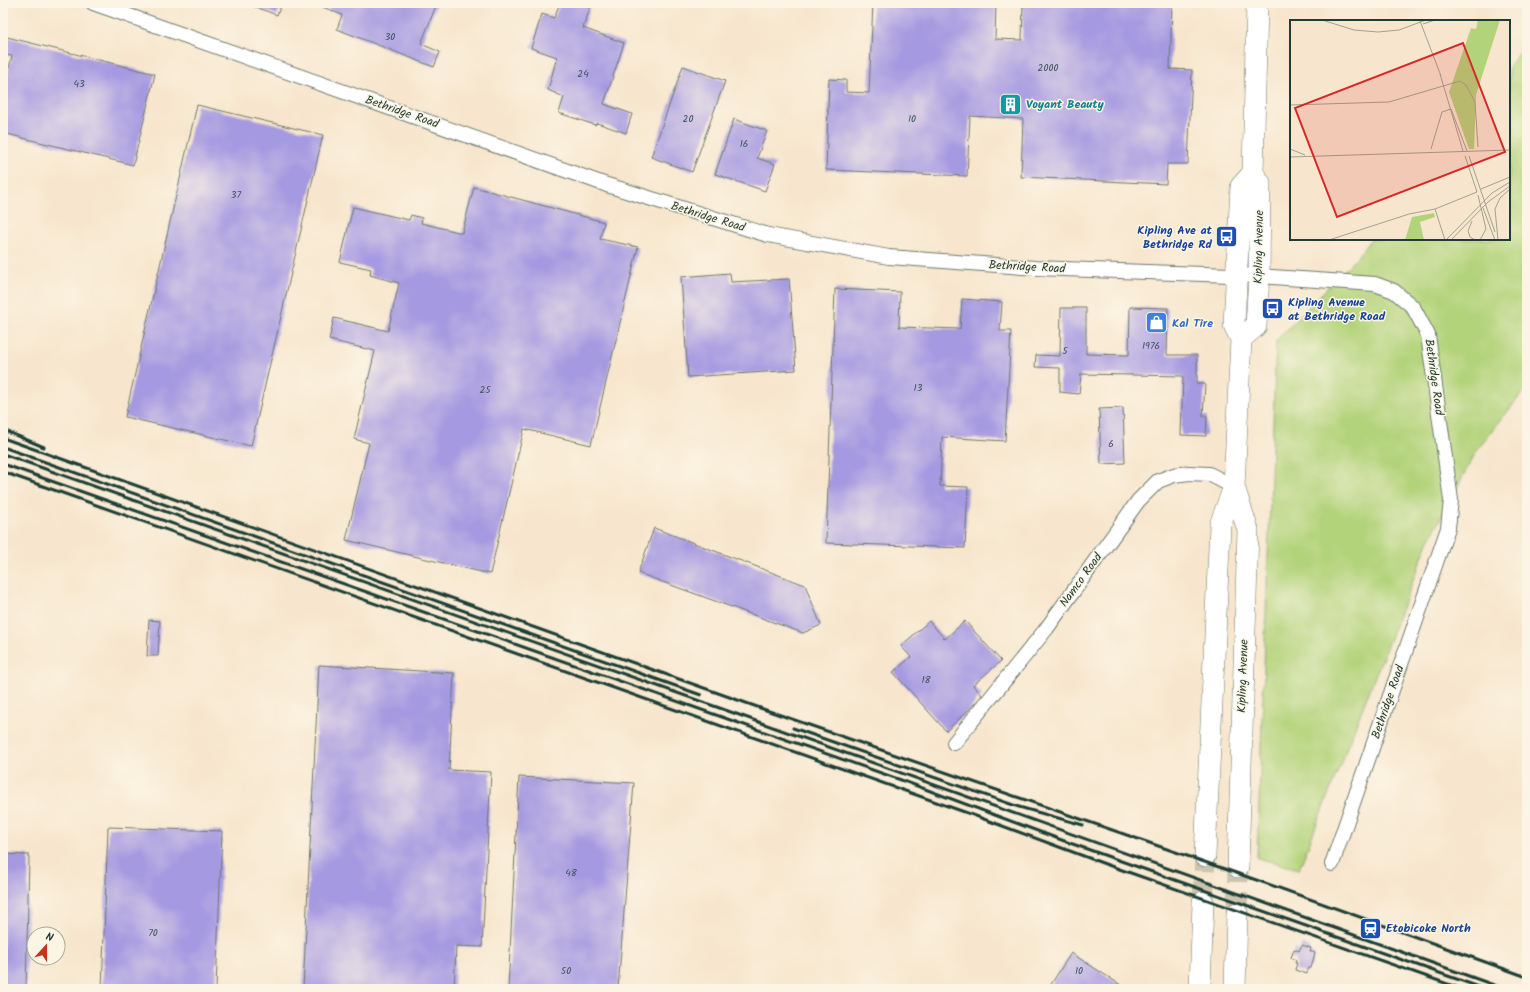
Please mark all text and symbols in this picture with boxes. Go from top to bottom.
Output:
inset map [1290,20,1510,240]
house number: 30 [385,29,395,45]
house number: 2000 [1038,60,1058,76]
house number: 24 [577,66,589,82]
house number: 43 [73,76,85,92]
street label: Bethridge Road [363,90,442,134]
building icon: Voyant Beauty [997,91,1023,117]
place label: Voyant Beauty [1026,95,1105,114]
house number: 20 [683,111,693,127]
house number: 10 [908,111,916,127]
house number: 16 [740,136,748,152]
house number: 37 [231,187,242,203]
street label: Bethridge Road [668,197,749,238]
street label: Kipling Avenue [1249,209,1269,284]
place label: Kipling Ave at Bethridge Rd [1137,221,1213,254]
bus stop icon: Kipling Ave at Bethridge Rd [1214,224,1240,250]
street label: Bethridge Road [988,256,1067,279]
place label: Kipling Avenue at Bethridge Road [1288,293,1386,326]
bus stop icon: Kipling Avenue at Bethridge Road [1259,296,1285,322]
shop icon: Kal Tire [1143,310,1169,336]
place label: Kal Tire [1172,314,1213,333]
house number: 1976 [1142,338,1160,354]
street label: Bethridge Road [1419,338,1449,417]
house number: 5 [1062,343,1068,359]
house number: 13 [914,380,923,396]
house number: 25 [479,382,491,398]
house number: 6 [1108,436,1114,452]
street label: Namco Road [1055,548,1108,611]
street label: Kipling Avenue [1232,638,1254,713]
street label: Bethridge Road [1366,662,1410,741]
house number: 18 [921,672,932,688]
house number: 48 [565,865,578,881]
station icon: Etobicoke North [1358,915,1384,941]
place label: Etobicoke North [1386,919,1471,938]
house number: 70 [148,925,158,941]
north arrow [26,926,66,966]
text: N [43,928,56,947]
house number: 50 [561,963,571,979]
house number: 10 [1075,963,1083,979]

